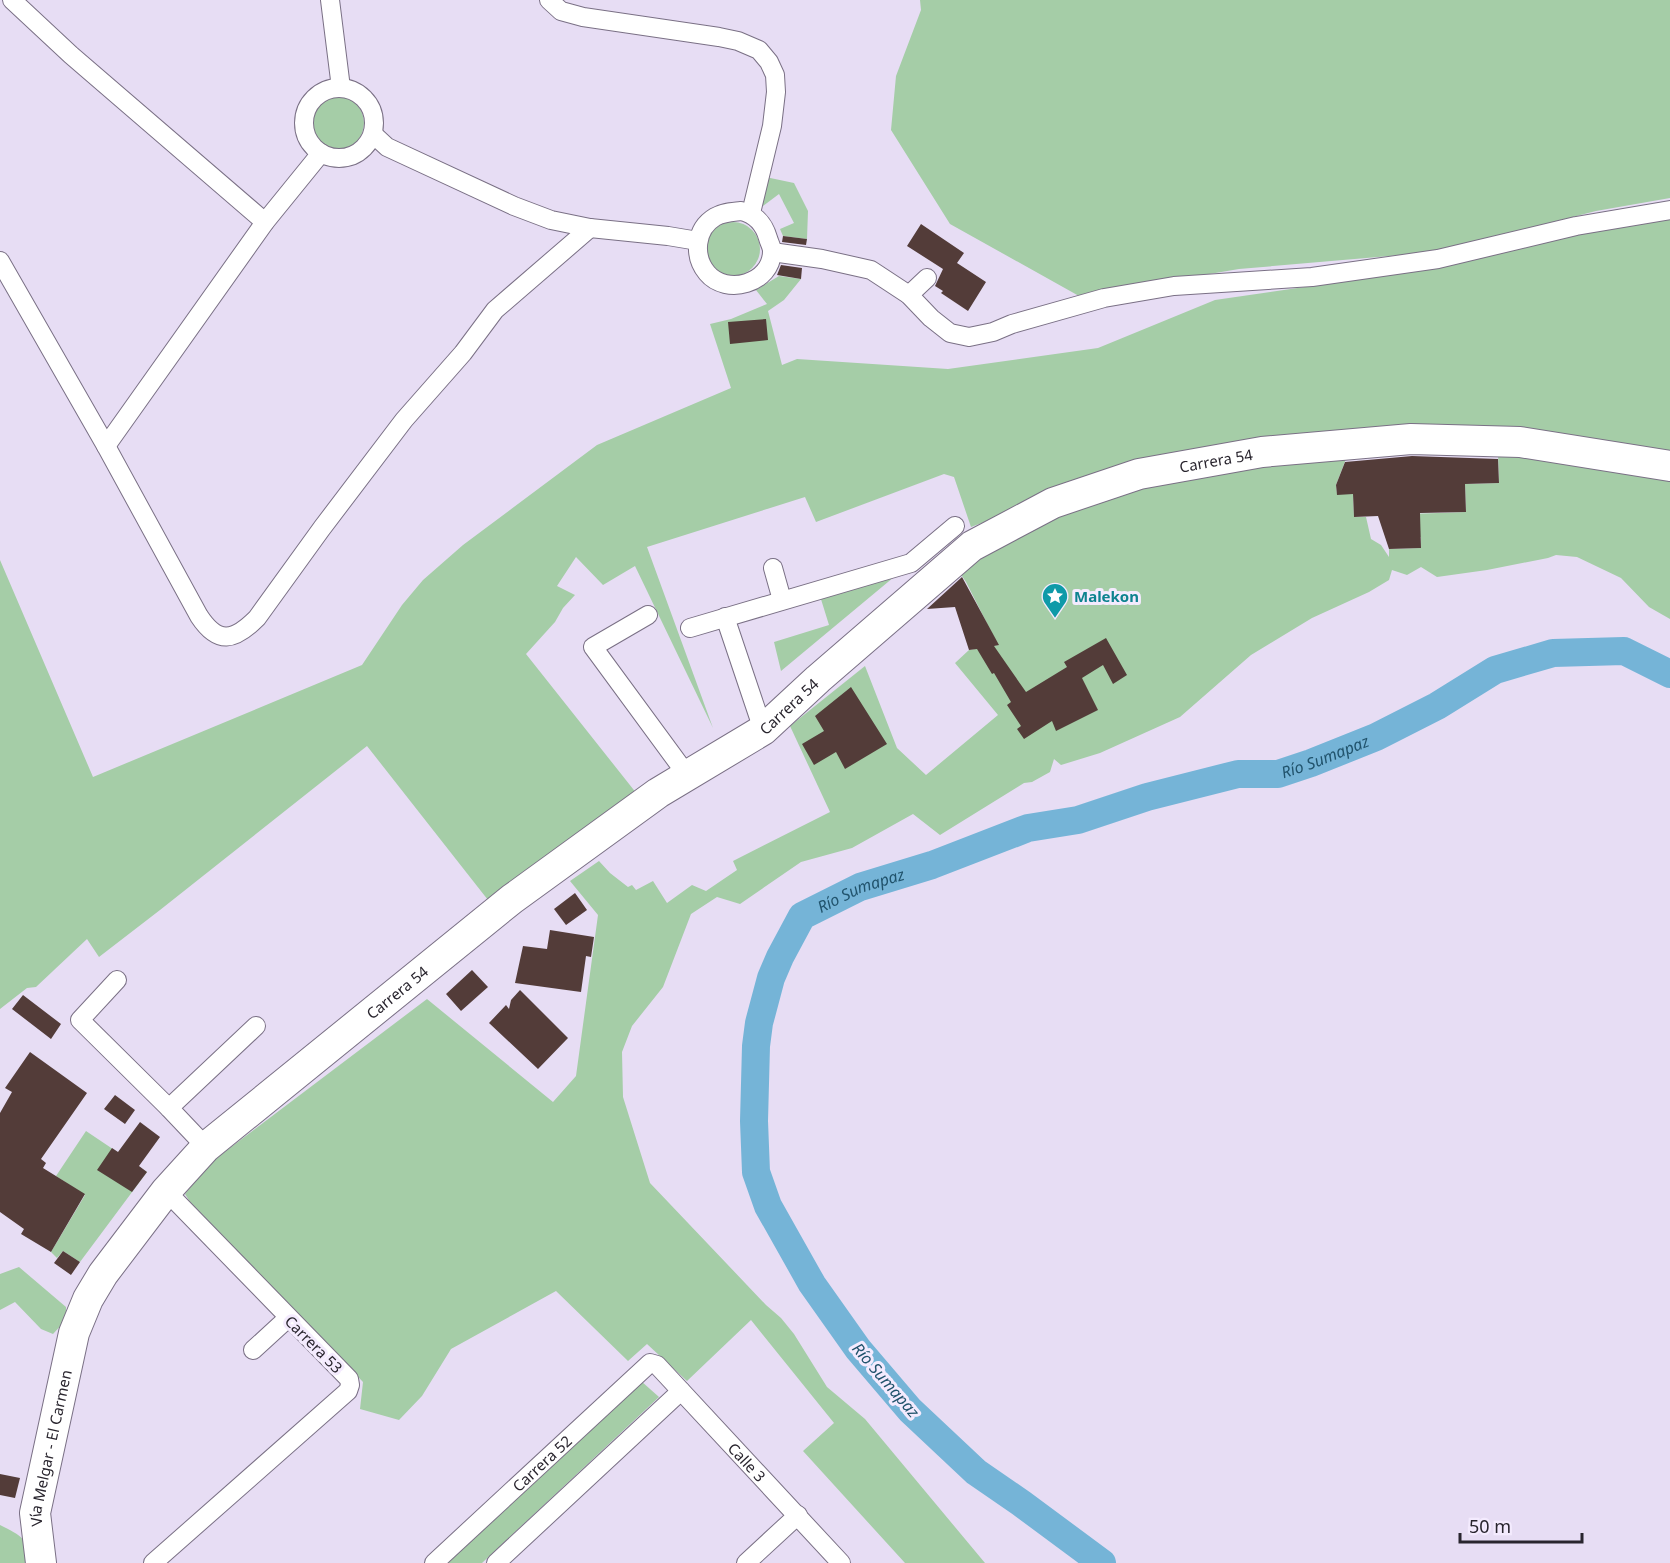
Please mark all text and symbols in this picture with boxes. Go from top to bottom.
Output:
street label: Carrera 54 [1178,444,1254,477]
place icon: Malekon [1040,581,1070,619]
place label: Malekon [1074,586,1139,606]
street label: Carrera 54 [755,673,823,739]
water label: Río Sumapaz [1278,730,1373,783]
water label: Río Sumapaz [813,863,908,918]
street label: Carrera 54 [362,961,432,1023]
street label: Carrera 53 [281,1311,347,1377]
water label: Río Sumapaz [847,1338,925,1423]
street label: Vía Melgar - El Carmen [25,1368,76,1527]
street label: Carrera 52 [508,1431,576,1496]
street label: Calle 3 [724,1438,770,1486]
scale bar [1460,1506,1582,1544]
text: 50 m [1469,1514,1511,1538]

